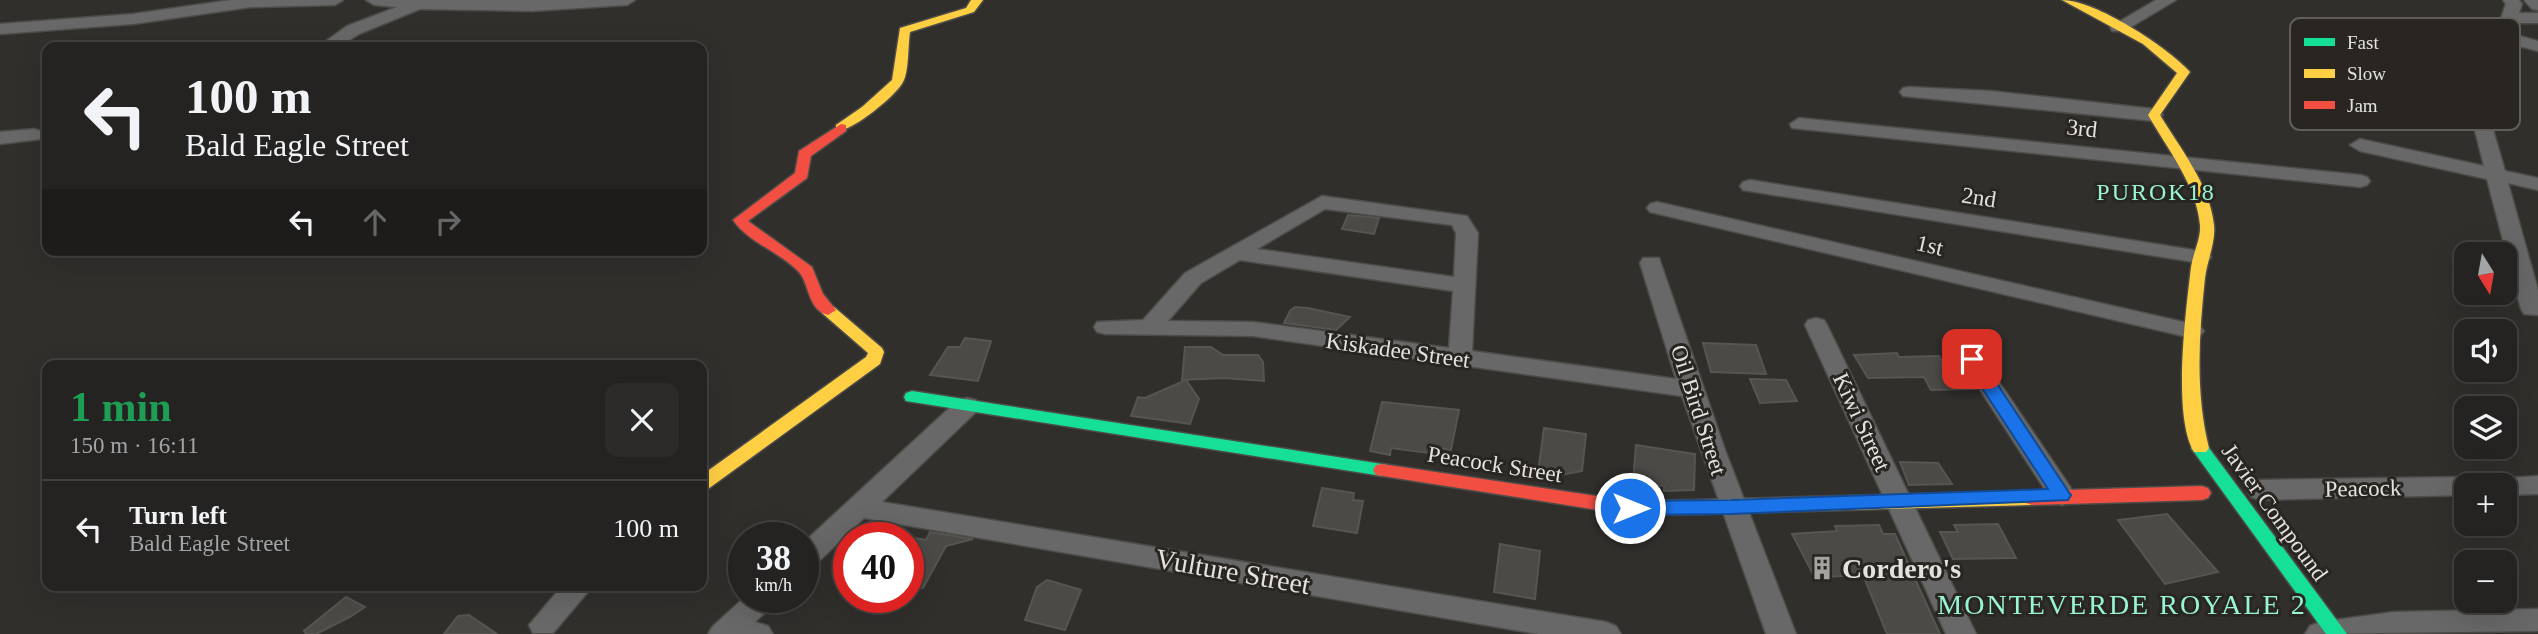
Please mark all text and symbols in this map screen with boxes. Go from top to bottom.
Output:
legend [2290,18,2520,130]
text: Fast [2347,32,2379,53]
text: Slow [2347,63,2386,84]
text: 100 m [185,69,312,124]
icon: left [70,70,161,161]
text: Jam [2347,95,2378,116]
street label: 3rd [2065,114,2099,143]
text: Bald Eagle Street [185,127,409,163]
district label: PUROK18 [2096,179,2216,205]
street label: 2nd [1960,182,1998,213]
icon: left [283,203,321,241]
icon: ahead [356,203,394,241]
icon: right [429,203,467,241]
street label: 1st [1914,230,1946,261]
north arrow [2454,242,2516,304]
map controls [2454,242,2517,613]
button: sound [2454,319,2517,382]
street label: Kiskadee Street [1324,328,1472,373]
pin [1942,329,2002,389]
icon: arrive [1953,340,1991,378]
street label: Oil Bird Street [1666,342,1732,479]
street label: Kiwi Street [1828,369,1895,476]
button: close [605,383,679,457]
text: 1 min [70,384,172,430]
button: layers [2454,396,2517,459]
text: 150 m · 16:11 [70,433,199,458]
street label: Javier Compound [2217,439,2333,586]
street label: Peacock Street [1426,442,1565,488]
position arrow [1593,471,1667,545]
button: + [2454,473,2517,536]
street label: Peacock [2324,475,2402,502]
text: Turn left [129,501,227,530]
icon: left [70,510,108,548]
text: 100 m [613,514,679,543]
speed limit sign: 40 [833,522,924,613]
text: Bald Eagle Street [129,531,290,556]
text: 38 [756,539,791,578]
street label: Vulture Street [1153,543,1313,600]
button: − [2454,550,2517,613]
place label: Cordero's [1842,553,1961,584]
building icon: Cordero's [1808,554,1836,582]
text: km/h [755,575,792,595]
district label: MONTEVERDE ROYALE 2 [1937,589,2307,620]

